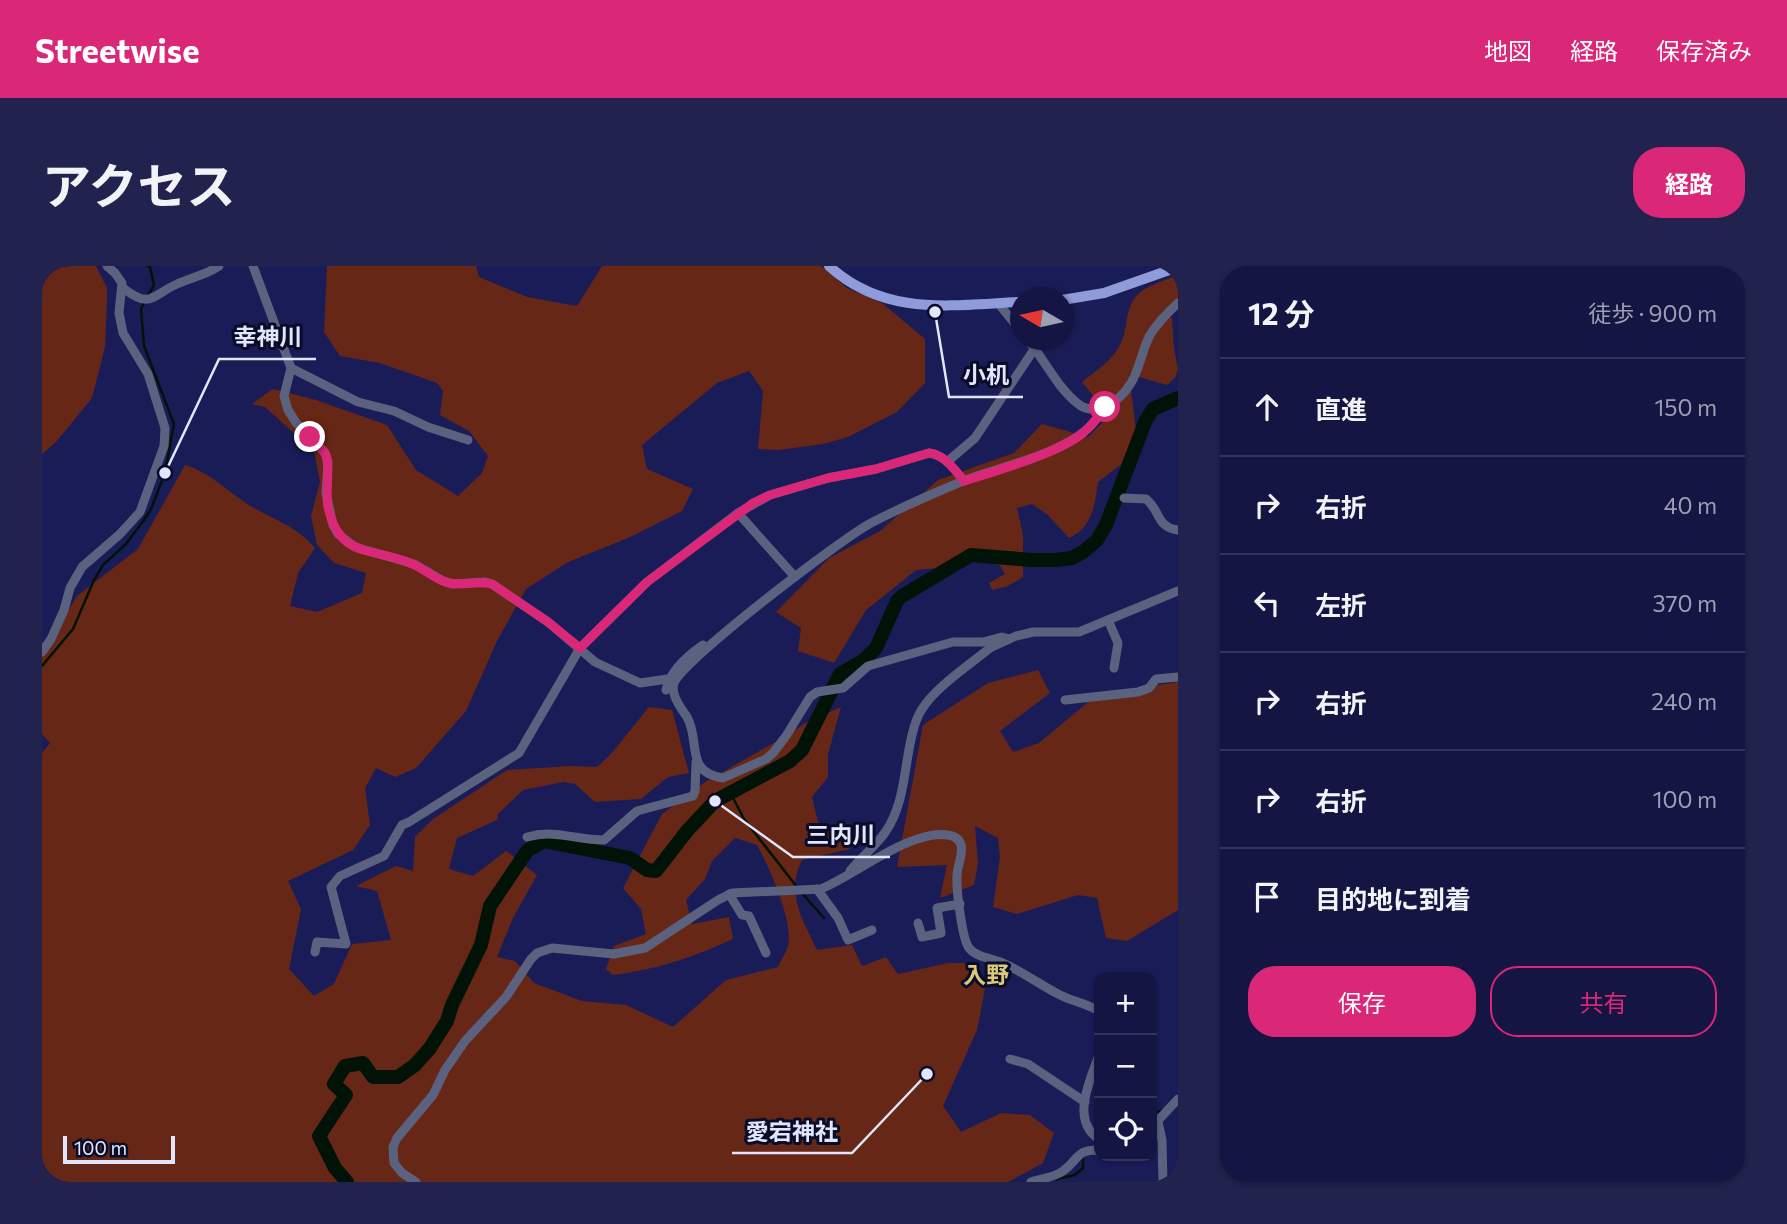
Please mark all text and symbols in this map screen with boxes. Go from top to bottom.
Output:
text: Streetwise [35,29,200,70]
text: 地図 [1484,36,1532,65]
text: 経路 [1570,36,1618,65]
text: 保存済み [1656,36,1752,65]
button: 経路 [1633,147,1745,218]
text: アクセス [42,154,236,214]
north arrow [1010,287,1073,350]
text: 12 分 [1248,294,1314,331]
text: 徒歩 · 900 m [1588,299,1717,327]
callout: 幸神川 [219,315,316,359]
text: 幸神川 [234,322,303,350]
callout: 小机 [949,353,1023,397]
text: 小机 [963,360,1009,388]
icon: ahead [1248,388,1286,426]
route start [1089,391,1120,422]
text: 直進 [1315,393,1367,424]
text: 150 m [1654,393,1717,421]
route end [294,421,325,452]
icon: right [1248,486,1286,524]
text: 右折 [1315,491,1367,522]
text: 40 m [1664,491,1717,519]
icon: left [1248,584,1286,622]
text: 左折 [1315,589,1367,620]
text: 370 m [1652,589,1717,617]
icon: right [1248,682,1286,720]
text: 右折 [1315,687,1367,718]
text: 240 m [1651,687,1717,715]
icon: right [1248,780,1286,818]
text: 右折 [1315,785,1367,816]
text: 100 m [1653,785,1717,813]
callout: 三内川 [793,813,890,857]
text: 三内川 [807,820,876,848]
icon: arrive [1248,878,1286,916]
text: 目的地に到着 [1315,883,1471,914]
district label: 入野 [963,960,1009,988]
button: 保存 [1248,966,1476,1037]
button: 共有 [1490,966,1717,1037]
map controls [1094,972,1157,1161]
button: + [1094,972,1157,1035]
button: − [1094,1035,1157,1098]
button: locate [1094,1098,1157,1161]
callout: 愛宕神社 [732,1109,852,1153]
text: 愛宕神社 [746,1117,838,1145]
scale bar [63,1133,175,1165]
text: 100 m [74,1136,127,1159]

